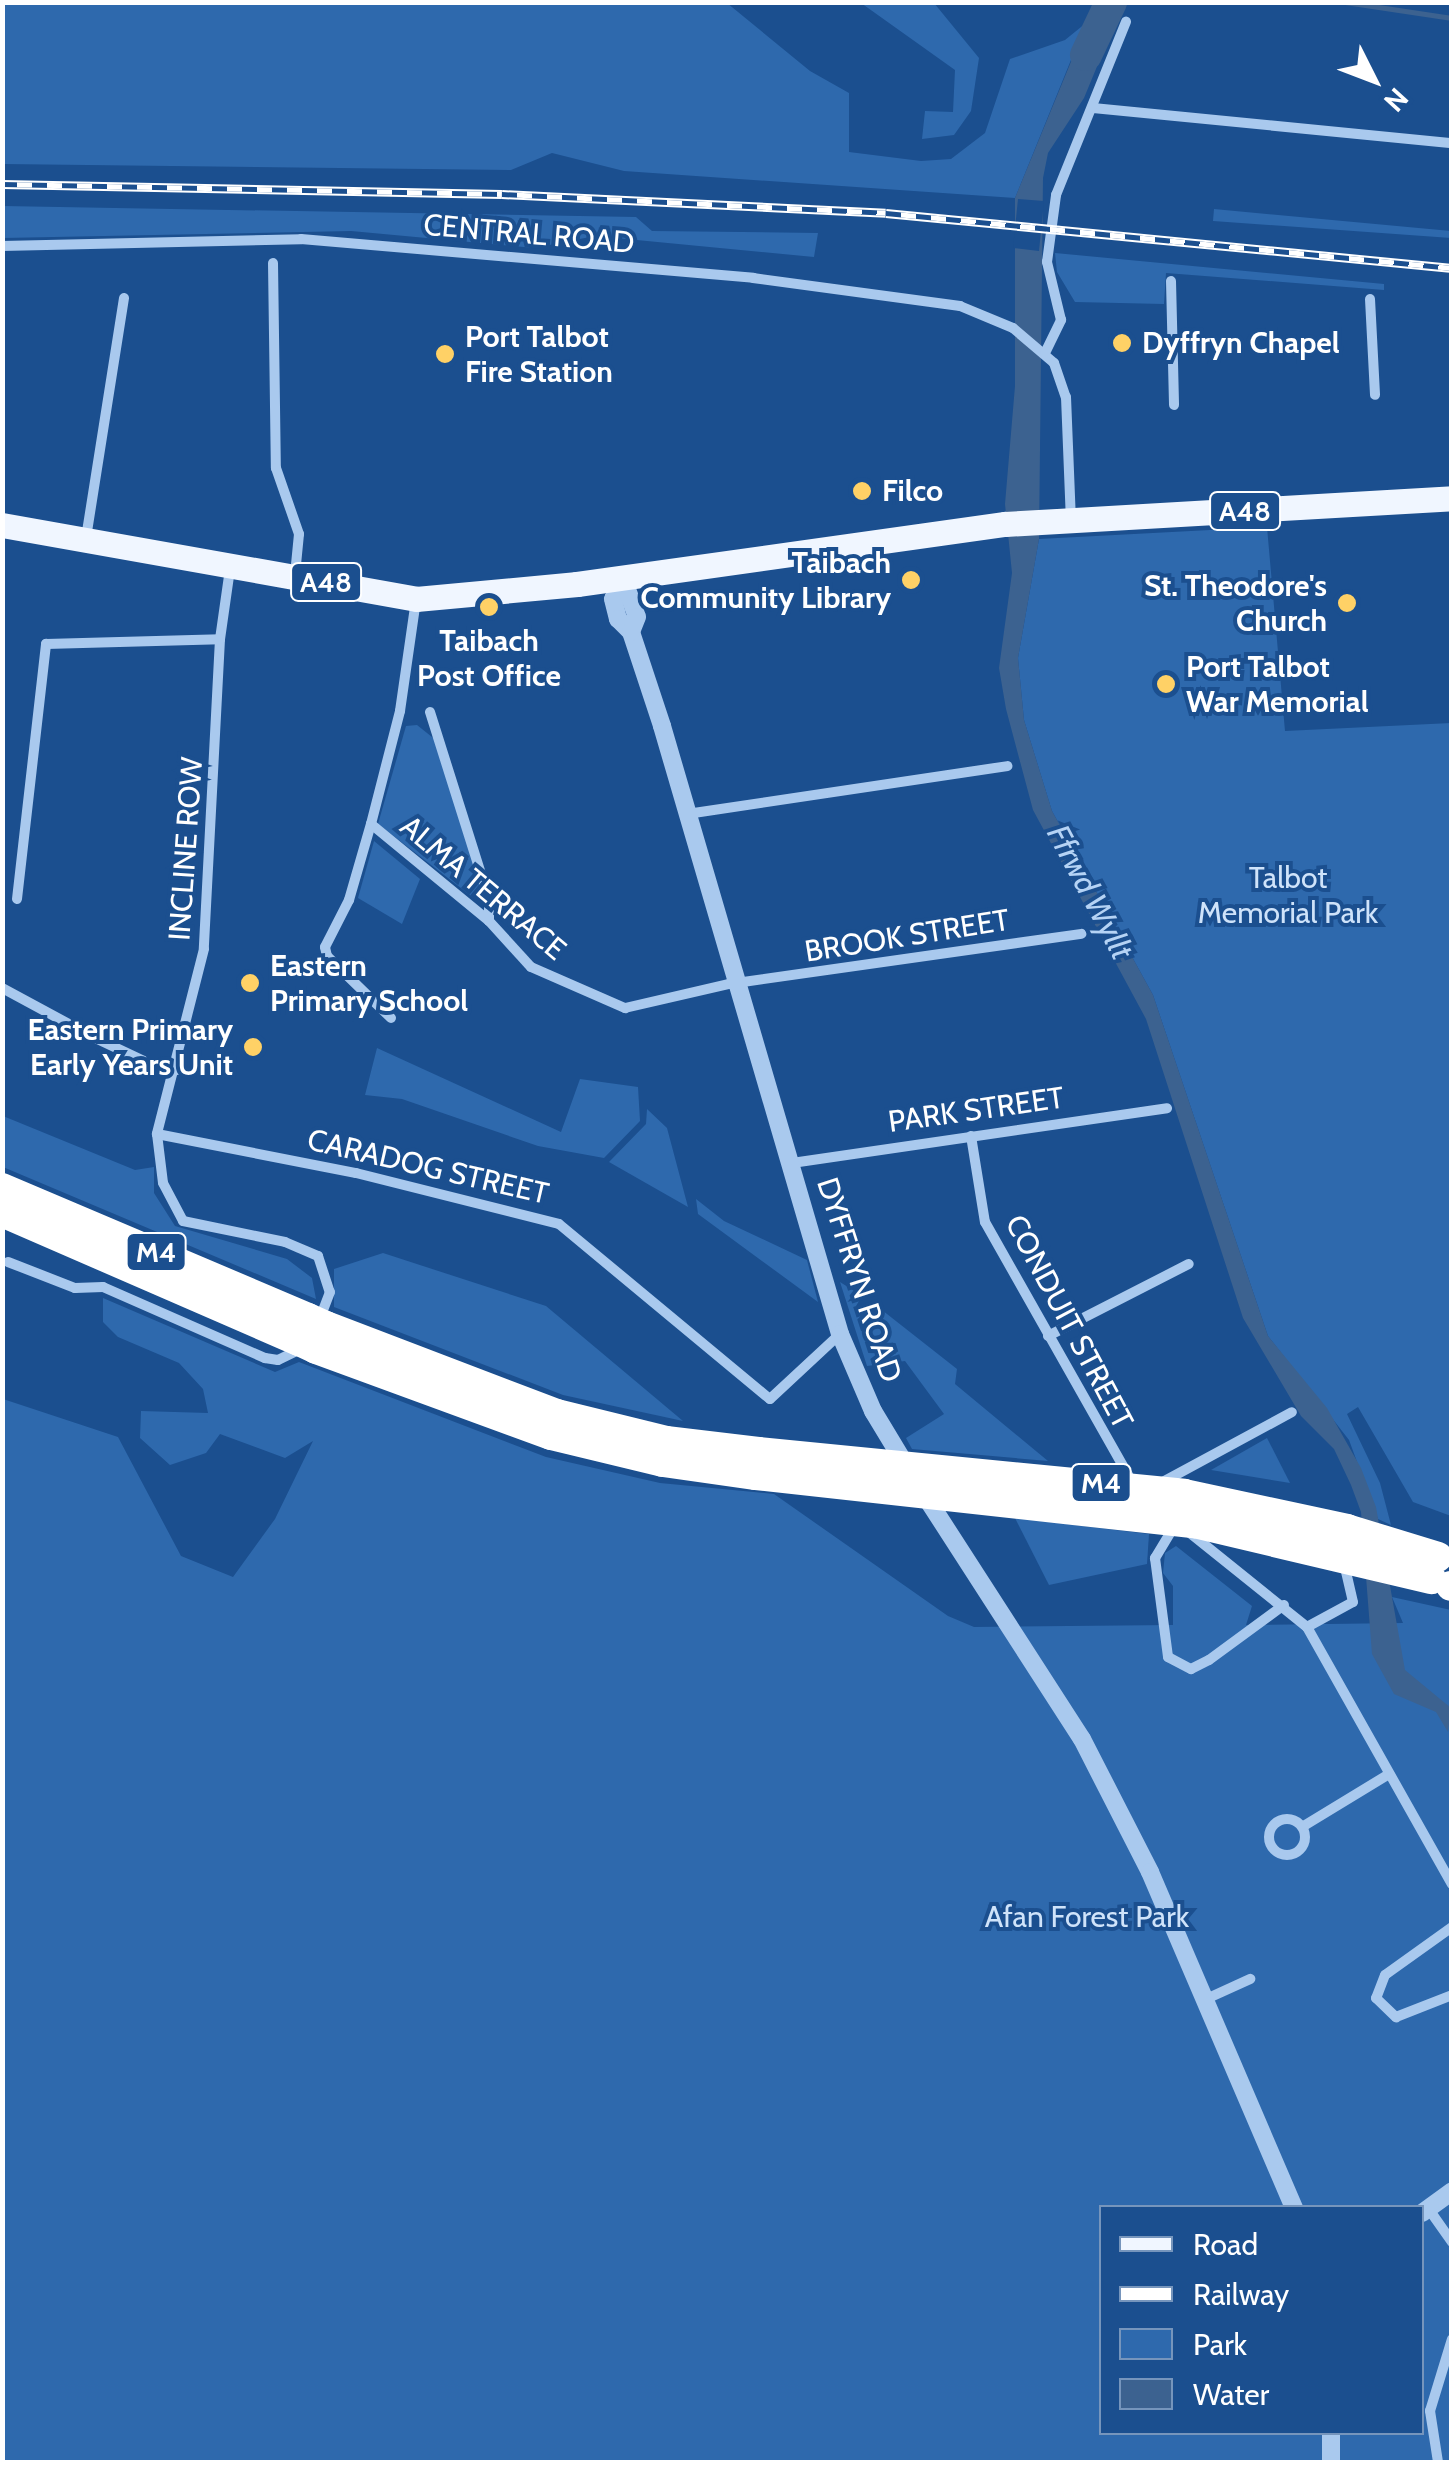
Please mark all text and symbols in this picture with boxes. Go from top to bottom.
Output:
north arrow [1324,30,1424,130]
text: N [1377,81,1416,119]
street label: CENTRAL ROAD [422,207,636,261]
place label: Port Talbot Fire Station [465,319,613,390]
place label: Dyffryn Chapel [1142,325,1340,361]
marker: Dyffryn Chapel [1111,332,1133,354]
marker: Port Talbot Fire Station [434,343,456,365]
place label: Filco [882,473,943,509]
marker: Filco [851,480,873,502]
road number: A48 [1208,488,1282,534]
place label: Taibach Community Library [640,545,891,616]
road number: A48 [288,559,364,605]
place label: St. Theodore's Church [1144,568,1327,638]
marker: Taibach Community Library [900,569,922,591]
marker: St. Theodore's Church [1336,592,1358,614]
marker: Taibach Post Office [478,596,500,618]
place label: Taibach Post Office [417,623,561,694]
place label: Port Talbot War Memorial [1186,649,1369,720]
marker: Port Talbot War Memorial [1155,673,1177,695]
street label: INCLINE ROW [162,756,210,942]
street label: ALMA TERRACE [393,808,573,968]
water label: Ffrwd Wyllt [1039,818,1141,966]
park label: Talbot Memorial Park [1198,860,1378,930]
street label: BROOK STREET [802,902,1012,970]
place label: Eastern Primary School [270,948,468,1018]
marker: Eastern Primary School [239,972,261,994]
place label: Eastern Primary Early Years Unit [28,1012,233,1082]
marker: Eastern Primary Early Years Unit [242,1036,264,1058]
street label: PARK STREET [886,1080,1066,1140]
street label: CARADOG STREET [304,1122,552,1212]
street label: DYFFRYN ROAD [809,1173,909,1387]
street label: CONDUIT STREET [997,1209,1141,1435]
road number: M4 [124,1229,188,1275]
road number: M4 [1068,1460,1134,1506]
park label: Afan Forest Park [985,1899,1189,1935]
legend [1099,2205,1424,2435]
text: Road [1193,2226,1258,2263]
text: Railway [1193,2276,1289,2313]
text: Park [1193,2326,1247,2363]
text: Water [1193,2376,1269,2413]

